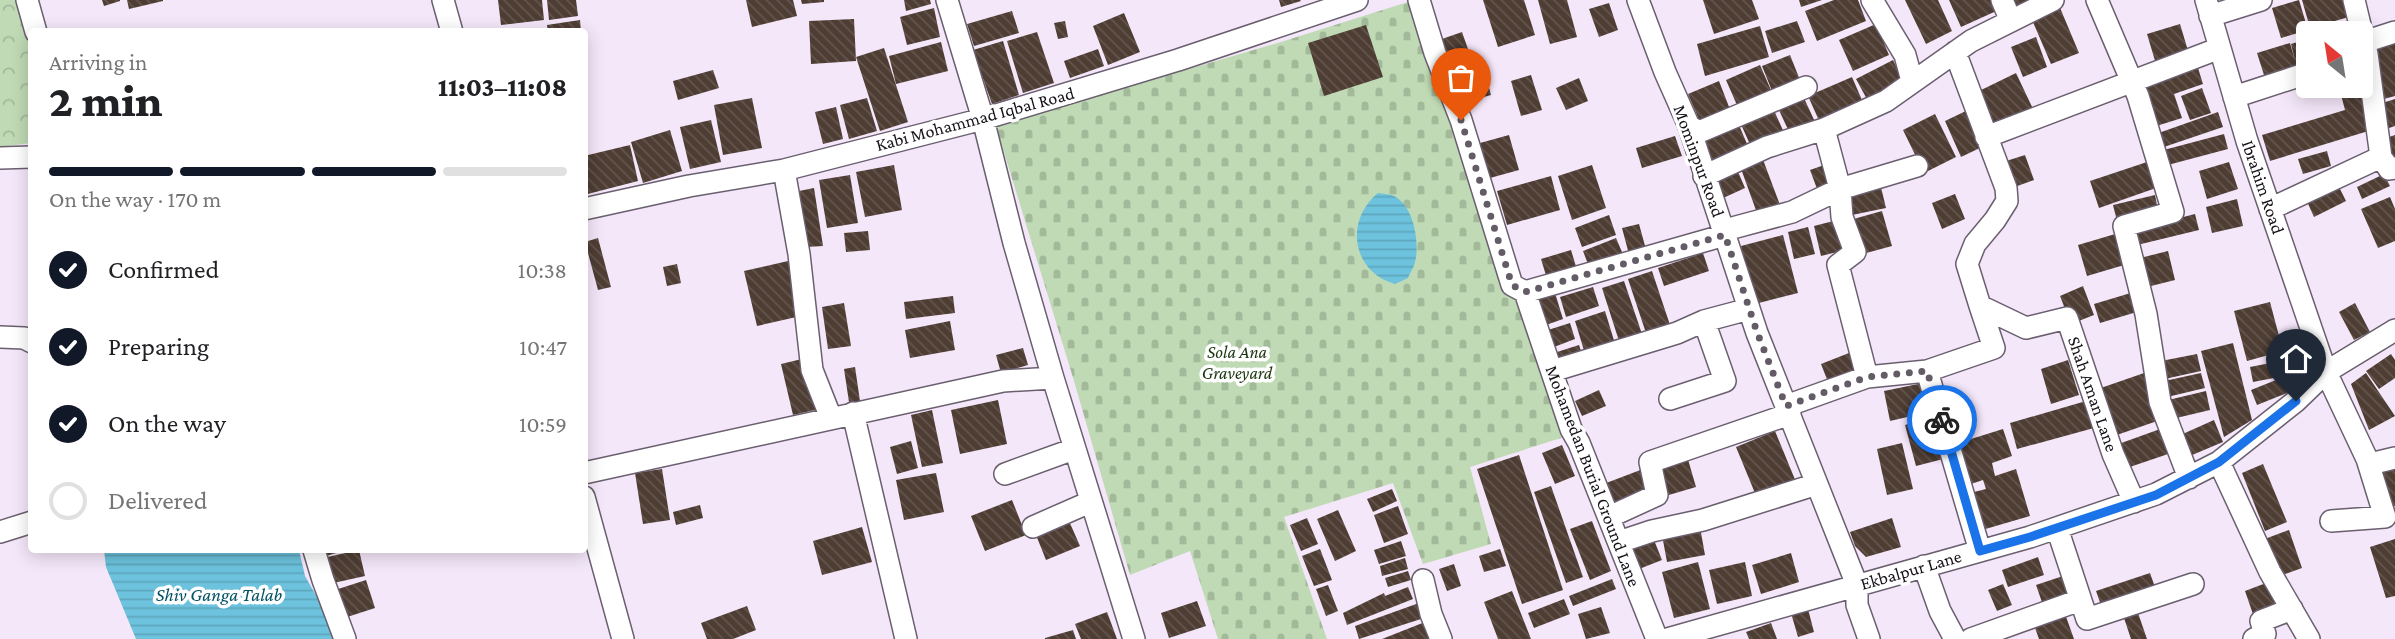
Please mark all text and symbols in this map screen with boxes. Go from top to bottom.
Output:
north arrow [2296,21,2373,98]
map controls [2296,21,2373,98]
pin [1431,48,1491,120]
text: Arriving in [49,49,147,75]
icon: bag [1442,59,1480,97]
text: 11:03–11:08 [438,73,567,102]
text: 2 min [49,75,163,126]
street label: Kabi Mohammad Iqbal Road [874,83,1077,155]
street label: Mominpur Road [1669,102,1729,220]
street label: Ibrahim Road [2238,138,2289,237]
text: On the way · 170 m [49,186,221,212]
icon: check [49,251,87,289]
text: Confirmed [108,255,219,284]
text: 10:38 [518,257,567,283]
icon: check [49,328,87,366]
pin [2266,329,2326,401]
text: Preparing [108,332,209,361]
text: 10:47 [519,334,567,360]
street label: Shah Aman Lane [2064,334,2122,454]
icon: home [2277,340,2315,378]
park label: Sola Ana Graveyard [1202,342,1273,383]
street label: Mohamedan Burial Ground Lane [1541,363,1645,590]
courier [1907,385,1977,455]
icon: bike [1923,401,1961,439]
icon: check [49,405,87,443]
text: On the way [108,409,226,438]
text: 10:59 [519,411,567,437]
text: Delivered [108,486,207,515]
street label: Ekbalpur Lane [1858,546,1964,594]
water label: Shiv Ganga Talab [156,584,282,605]

